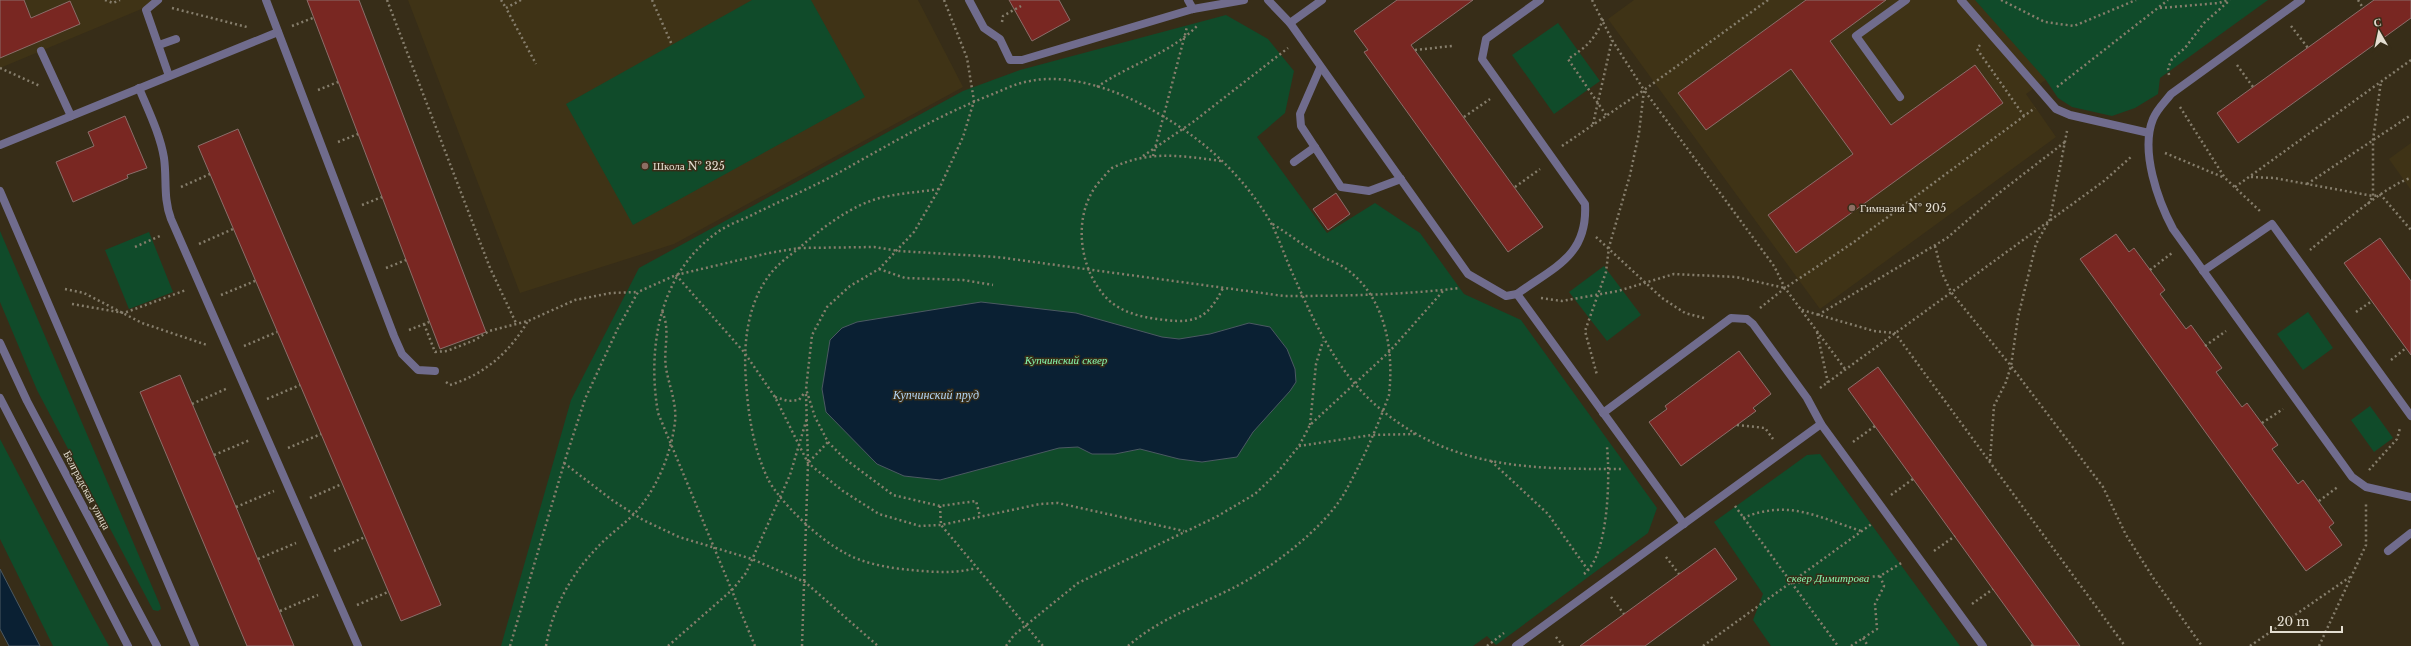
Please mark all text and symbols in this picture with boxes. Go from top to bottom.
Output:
north arrow [2359,12,2399,52]
text: С [2372,15,2383,30]
place label: Школа № 325 [653,159,725,173]
marker: Школа № 325 [640,161,650,171]
place label: Гимназия № 205 [1860,201,1946,215]
marker: Гимназия № 205 [1847,203,1857,213]
park label: Купчинский сквер [1024,353,1108,367]
water label: Купчинский пруд [892,387,979,402]
street label: Белградская улица [60,448,114,532]
park label: сквер Димитрова [1787,571,1870,585]
scale bar [2271,608,2342,634]
text: 20 m [2277,614,2309,629]

